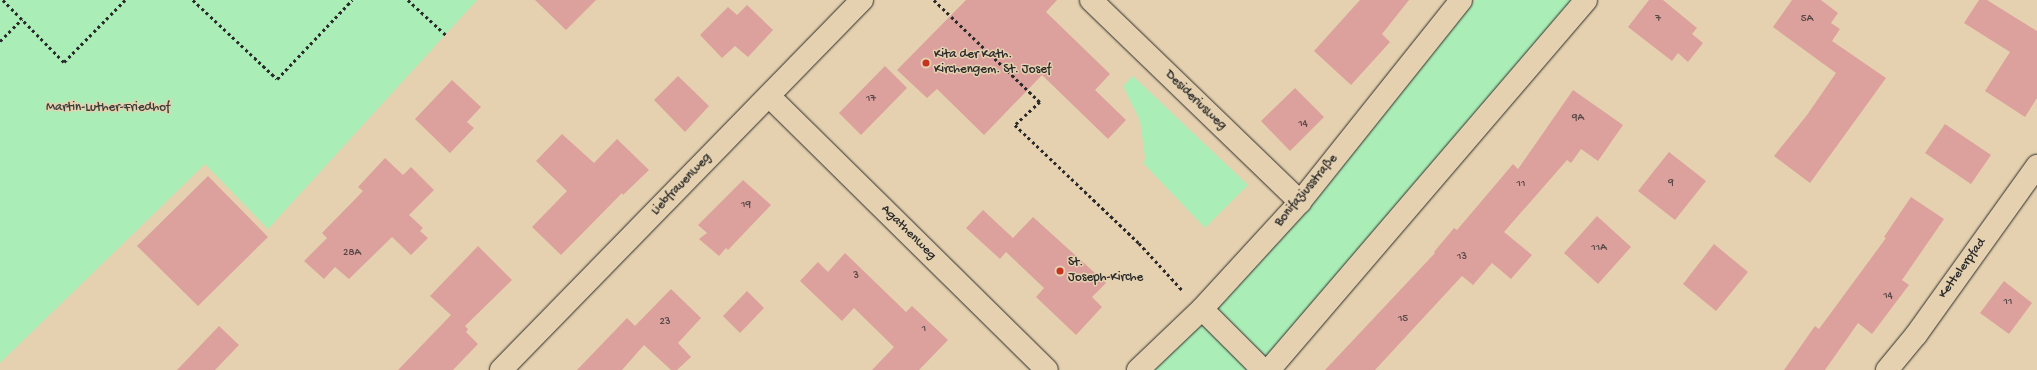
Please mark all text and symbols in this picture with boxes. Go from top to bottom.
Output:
house number: 7 [1655,12,1661,26]
house number: 5A [1801,12,1813,26]
place label: Kita der Kath. Kirchengem. St. Josef [934,48,1051,79]
marker: Kita der Kath. Kirchengem. St. Josef [921,58,931,68]
street label: Desideriusweg [1161,68,1229,134]
house number: 17 [866,92,876,106]
park label: Martin-Luther-Friedhof [46,100,170,116]
house number: 9A [1572,111,1584,125]
house number: 14 [1298,117,1308,131]
street label: Liebfrauenweg [649,151,715,219]
street label: Bonifaziusstraße [1272,152,1342,230]
house number: 9 [1668,176,1674,190]
house number: 11 [1517,177,1525,191]
house number: 19 [741,198,751,212]
street label: Agathenweg [877,202,939,264]
street label: Kettelerpfad [1936,236,1990,302]
house number: 11A [1591,241,1607,255]
house number: 28A [343,246,361,260]
house number: 13 [1457,250,1467,264]
place label: St. Joseph-Kirche [1068,256,1143,287]
marker: St. Joseph-Kirche [1055,266,1065,276]
house number: 3 [853,269,859,283]
house number: 14 [1883,289,1893,303]
house number: 11 [2004,295,2012,309]
house number: 15 [1398,312,1408,326]
house number: 23 [659,315,671,329]
house number: 1 [922,322,926,336]

